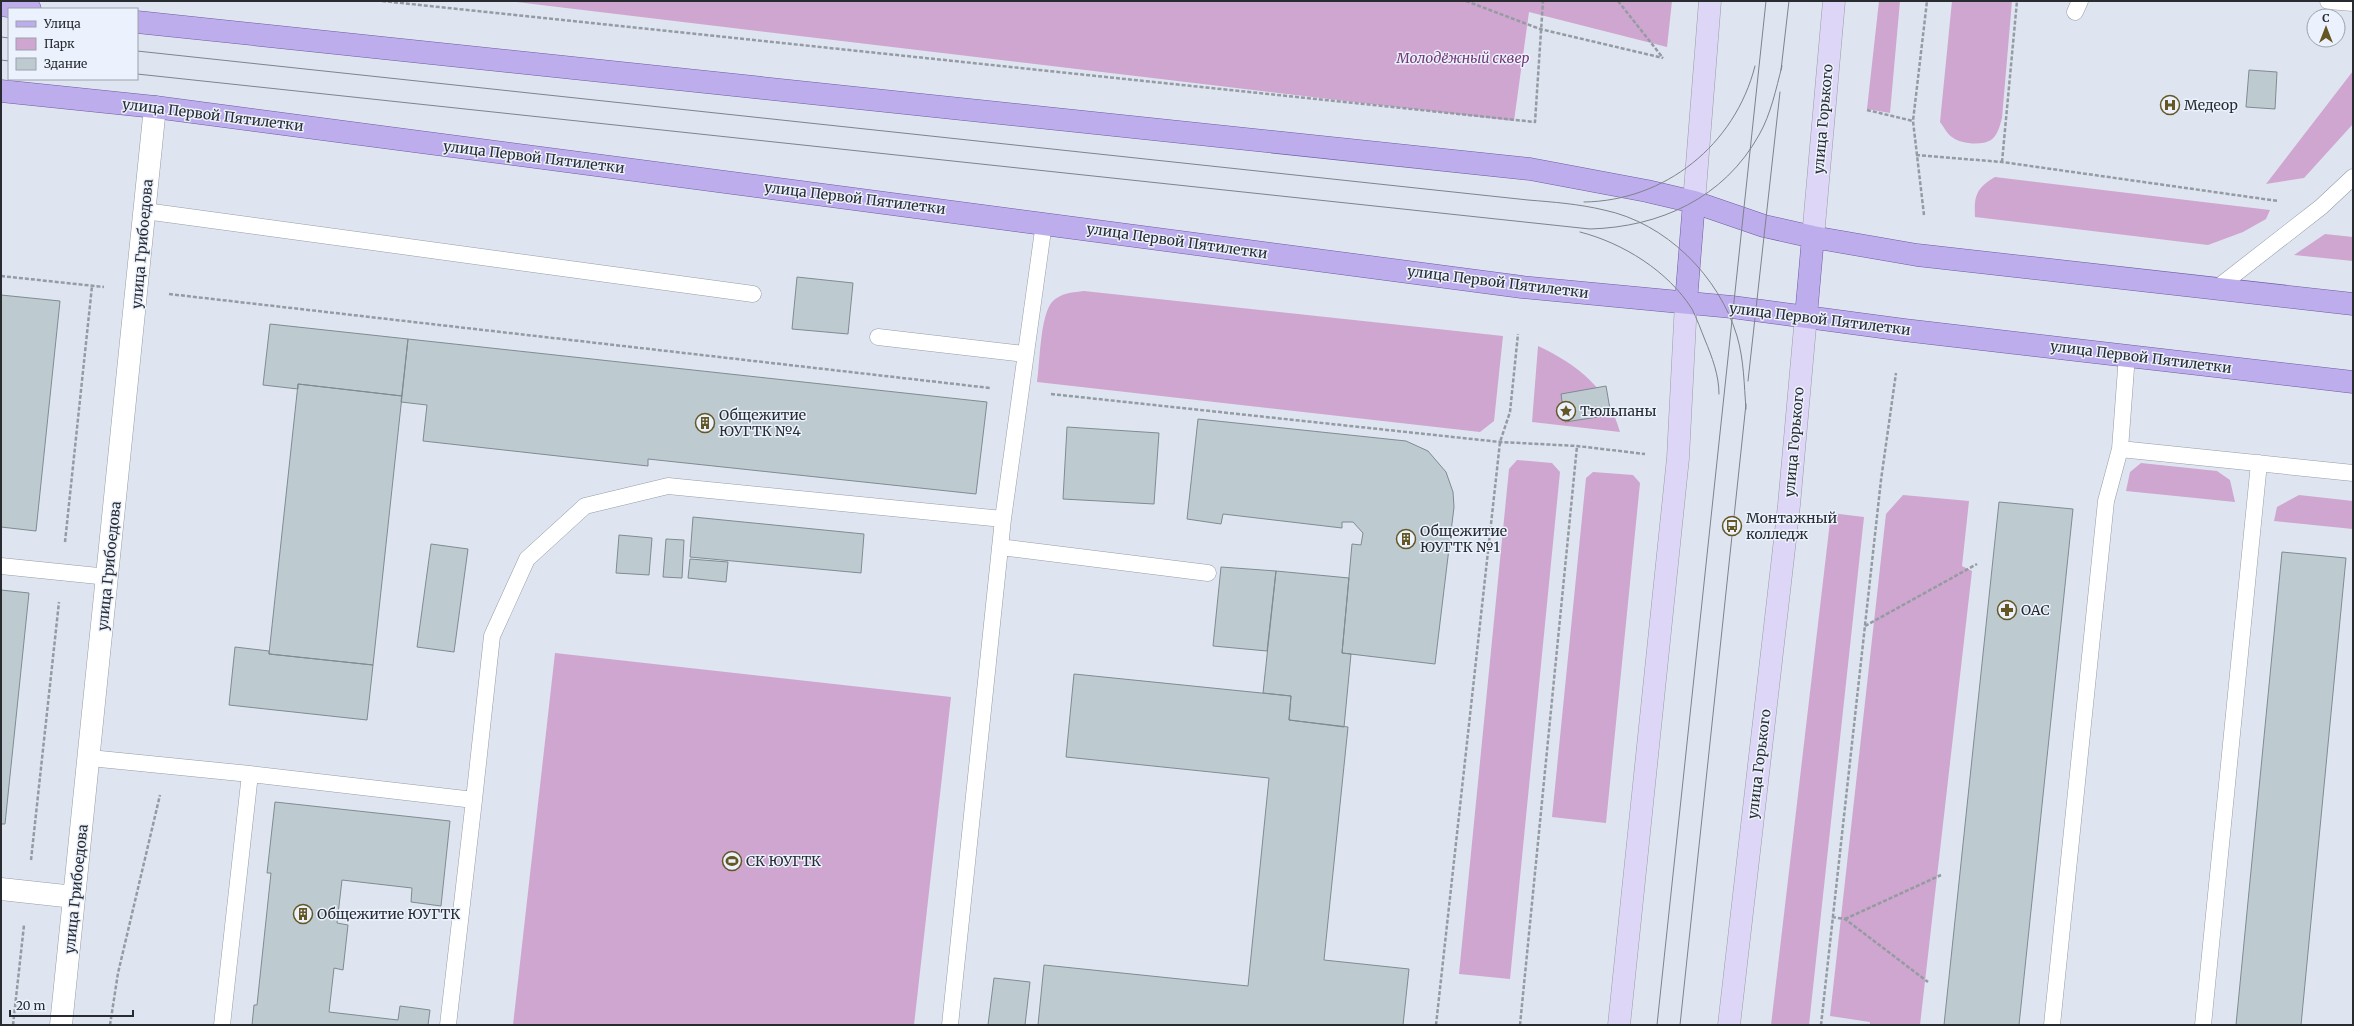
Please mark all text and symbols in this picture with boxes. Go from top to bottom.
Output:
legend [8,8,138,80]
north arrow [2306,8,2346,48]
text: С [2322,11,2330,25]
text: Улица [43,16,81,31]
text: Парк [44,36,75,51]
park label: Молодёжный сквер [1396,49,1529,67]
text: Здание [44,56,87,71]
street label: улица Горького [1809,63,1837,175]
hospital icon: Медеор [2159,94,2181,116]
street label: улица Первой Пятилетки [121,95,305,135]
place label: Медеор [2184,96,2238,114]
street label: улица Первой Пятилетки [442,137,626,177]
street label: улица Грибоедова [127,178,157,310]
street label: улица Первой Пятилетки [763,178,947,218]
street label: улица Первой Пятилетки [1085,219,1269,263]
street label: улица Первой Пятилетки [1406,262,1590,302]
street label: улица Первой Пятилетки [1728,299,1912,339]
street label: улица Первой Пятилетки [2049,337,2233,377]
street label: улица Горького [1780,386,1808,498]
place icon: Тюльпаны [1555,400,1577,422]
place label: Тюльпаны [1580,402,1657,420]
place label: Общежитие ЮУГТК №4 [719,406,806,440]
building icon: Общежитие ЮУГТК №4 [694,412,716,434]
street label: улица Грибоедова [93,500,125,632]
place label: Монтажный колледж [1746,509,1838,543]
bus stop icon: Монтажный колледж [1721,515,1743,537]
place label: Общежитие ЮУГТК №1 [1420,522,1507,556]
building icon: Общежитие ЮУГТК №1 [1395,528,1417,550]
pharmacy icon: ОАС [1996,599,2018,621]
place label: ОАС [2021,601,2050,619]
street label: улица Горького [1743,708,1775,820]
street label: улица Грибоедова [60,823,92,955]
sports icon: СК ЮУГТК [721,850,743,872]
place label: СК ЮУГТК [746,852,821,870]
building icon: Общежитие ЮУГТК [292,903,314,925]
place label: Общежитие ЮУГТК [317,905,460,923]
scale bar [10,992,133,1018]
text: 20 m [16,998,45,1013]

